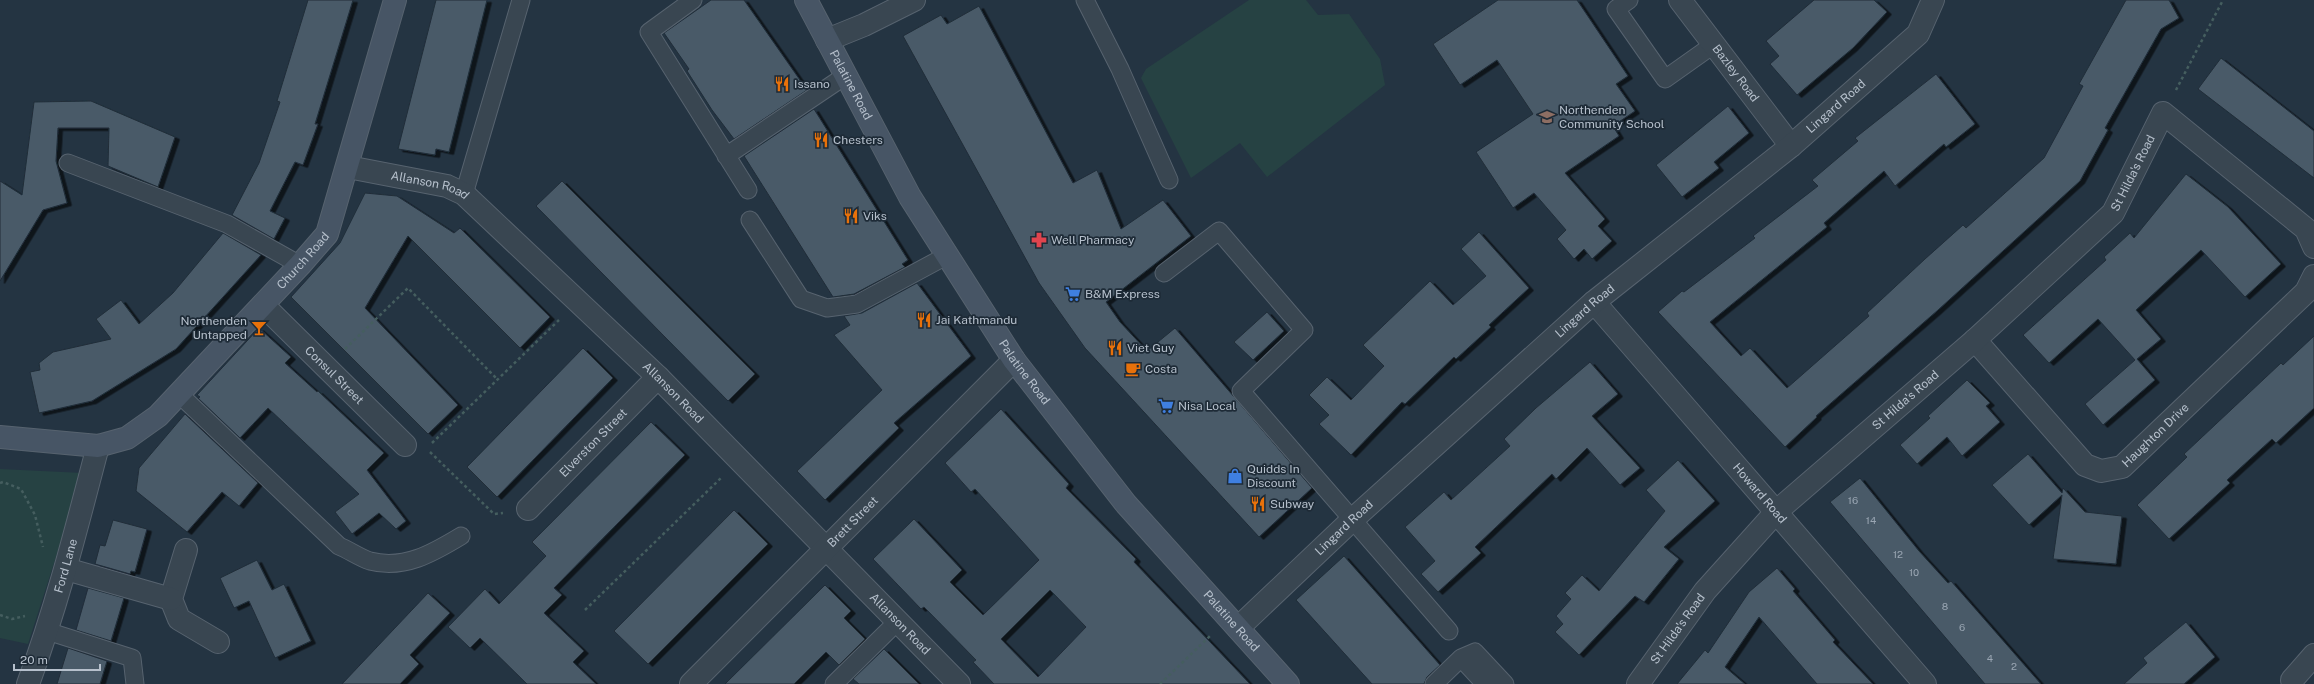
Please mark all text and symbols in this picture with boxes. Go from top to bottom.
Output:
street label: Bazley Road [1709,42,1762,105]
street label: Palatine Road [827,48,875,122]
restaurant icon: Issano [773,75,791,93]
place label: Issano [794,77,830,91]
street label: Lingard Road [1804,77,1868,136]
place label: Northenden Community School [1559,103,1665,131]
school or university icon: Northenden Community School [1538,108,1556,126]
restaurant icon: Chesters [812,131,830,149]
place label: Chesters [833,133,883,147]
street label: St Hilda's Road [2108,133,2158,214]
street label: Allanson Road [390,168,472,202]
restaurant icon: Viks [842,207,860,225]
place label: Viks [863,209,887,223]
street label: Church Road [274,229,332,292]
pharmacy icon: Well Pharmacy [1030,231,1048,249]
place label: Well Pharmacy [1051,233,1135,247]
street label: Lingard Road [1552,281,1617,341]
supermarket icon: B&M Express [1064,285,1082,303]
place label: B&M Express [1085,287,1160,301]
restaurant icon: Jai Kathmandu [915,311,933,329]
place label: Jai Kathmandu [936,313,1017,327]
place label: Northenden Untapped [181,314,247,342]
bar icon: Northenden Untapped [250,319,268,337]
street label: Palatine Road [996,337,1053,407]
restaurant icon: Viet Guy [1106,339,1124,357]
place label: Viet Guy [1127,341,1175,355]
street label: Consul Street [302,343,367,407]
street label: Allanson Road [640,359,706,426]
cafe icon: Costa [1124,360,1142,378]
place label: Costa [1145,362,1177,376]
street label: St Hilda's Road [1869,367,1942,433]
supermarket icon: Nisa Local [1157,397,1175,415]
place label: Nisa Local [1178,399,1236,413]
street label: Haughton Drive [2119,400,2192,470]
street label: Elverston Street [557,405,630,480]
street label: Howard Road [1730,460,1789,526]
place label: Quidds In Discount [1247,462,1300,490]
shop icon: Quidds In Discount [1226,467,1244,485]
street label: Brett Street [824,493,881,550]
house number: 16 [1848,494,1858,506]
restaurant icon: Subway [1249,495,1267,513]
place label: Subway [1270,497,1315,511]
street label: Lingard Road [1312,497,1376,558]
house number: 14 [1866,514,1876,526]
street label: Ford Lane [51,537,80,595]
house number: 12 [1893,548,1903,560]
house number: 10 [1909,566,1919,578]
street label: Palatine Road [1200,588,1262,654]
street label: Allanson Road [867,590,933,657]
street label: St Hilda's Road [1648,591,1708,667]
house number: 8 [1942,600,1948,612]
house number: 6 [1959,621,1965,633]
scale bar [14,646,100,672]
house number: 4 [1987,652,1993,664]
text: 20 m [20,653,48,667]
house number: 2 [2011,660,2017,672]

